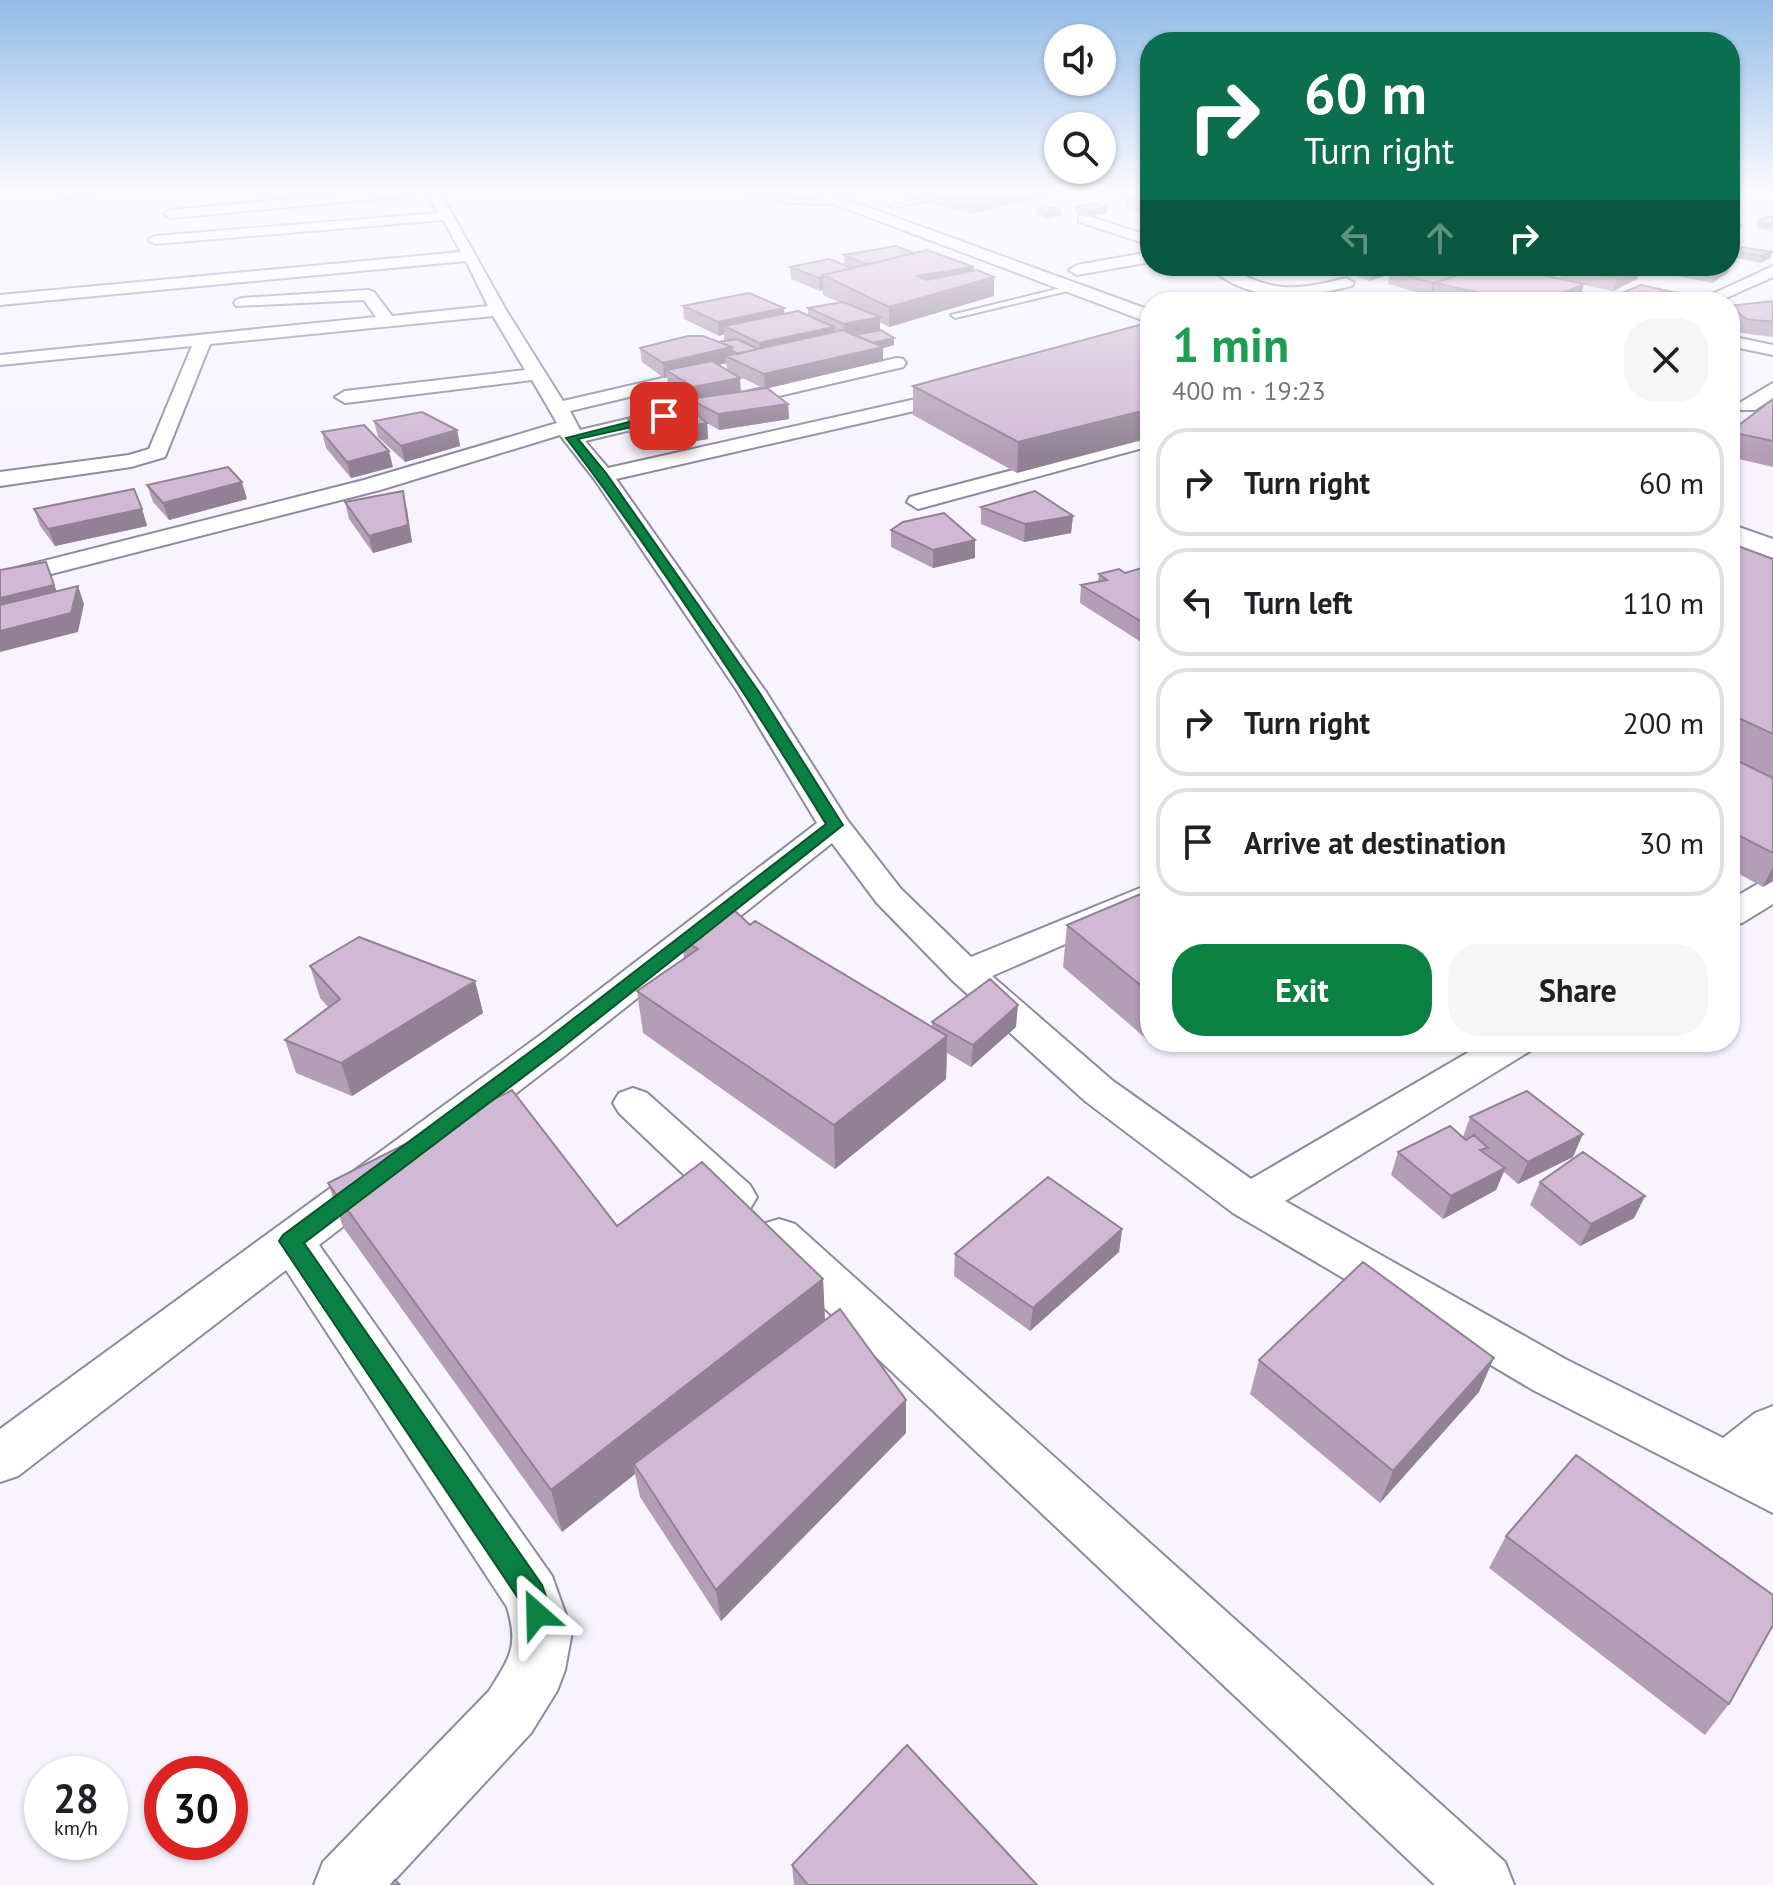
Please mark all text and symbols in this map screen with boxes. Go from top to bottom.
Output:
map controls [1044,24,1116,184]
button: sound [1044,24,1116,96]
text: 60 m [1304,57,1427,129]
icon: right [1172,64,1276,168]
button: search [1044,112,1116,184]
text: Turn right [1304,127,1454,174]
icon: left [1334,216,1378,260]
icon: ahead [1418,216,1462,260]
icon: right [1502,216,1546,260]
text: 1 min [1172,313,1289,375]
button: close [1624,318,1708,402]
text: 400 m · 19:23 [1172,374,1326,407]
pin [630,382,698,450]
icon: arrive [642,394,686,438]
icon: right [1176,460,1220,504]
text: Turn right [1244,463,1370,502]
text: 60 m [1639,463,1704,502]
icon: left [1176,580,1220,624]
text: Turn left [1244,583,1352,622]
text: 110 m [1623,583,1704,622]
icon: right [1176,700,1220,744]
text: Turn right [1244,703,1370,742]
text: 200 m [1623,703,1704,742]
icon: arrive [1176,820,1220,864]
text: Arrive at destination [1244,823,1506,862]
text: 30 m [1639,823,1704,862]
button: Exit [1172,944,1432,1036]
button: Share [1448,944,1708,1036]
position arrow [495,1572,579,1656]
speed limit sign: 30 [144,1756,248,1860]
text: 28 [53,1772,99,1824]
text: km/h [54,1815,98,1841]

